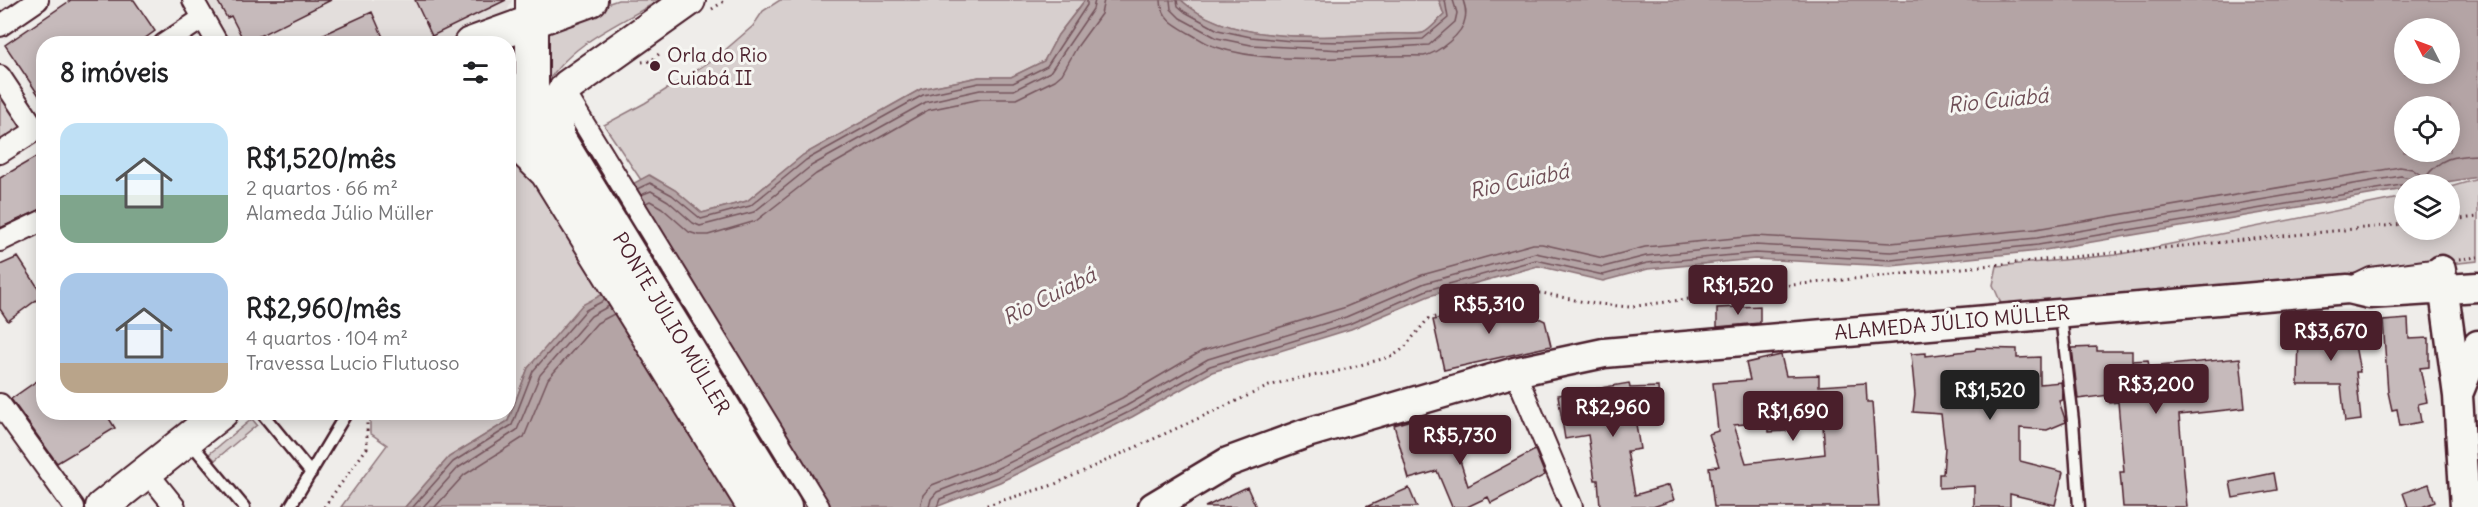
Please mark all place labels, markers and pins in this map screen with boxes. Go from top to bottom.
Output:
place label: Orla do Rio Cuiabá II [667,42,768,90]
marker: Orla do Rio Cuiabá II [648,59,662,73]
pin: R$1,520 [1683,265,1793,316]
pin: R$5,310 [1434,284,1544,335]
pin: R$3,670 [2276,311,2386,362]
pin: R$3,200 [2101,364,2211,415]
pin: R$1,520 [1935,370,2045,421]
pin: R$2,960 [1558,387,1668,438]
pin: R$1,690 [1738,391,1848,442]
pin: R$5,730 [1405,415,1515,466]

